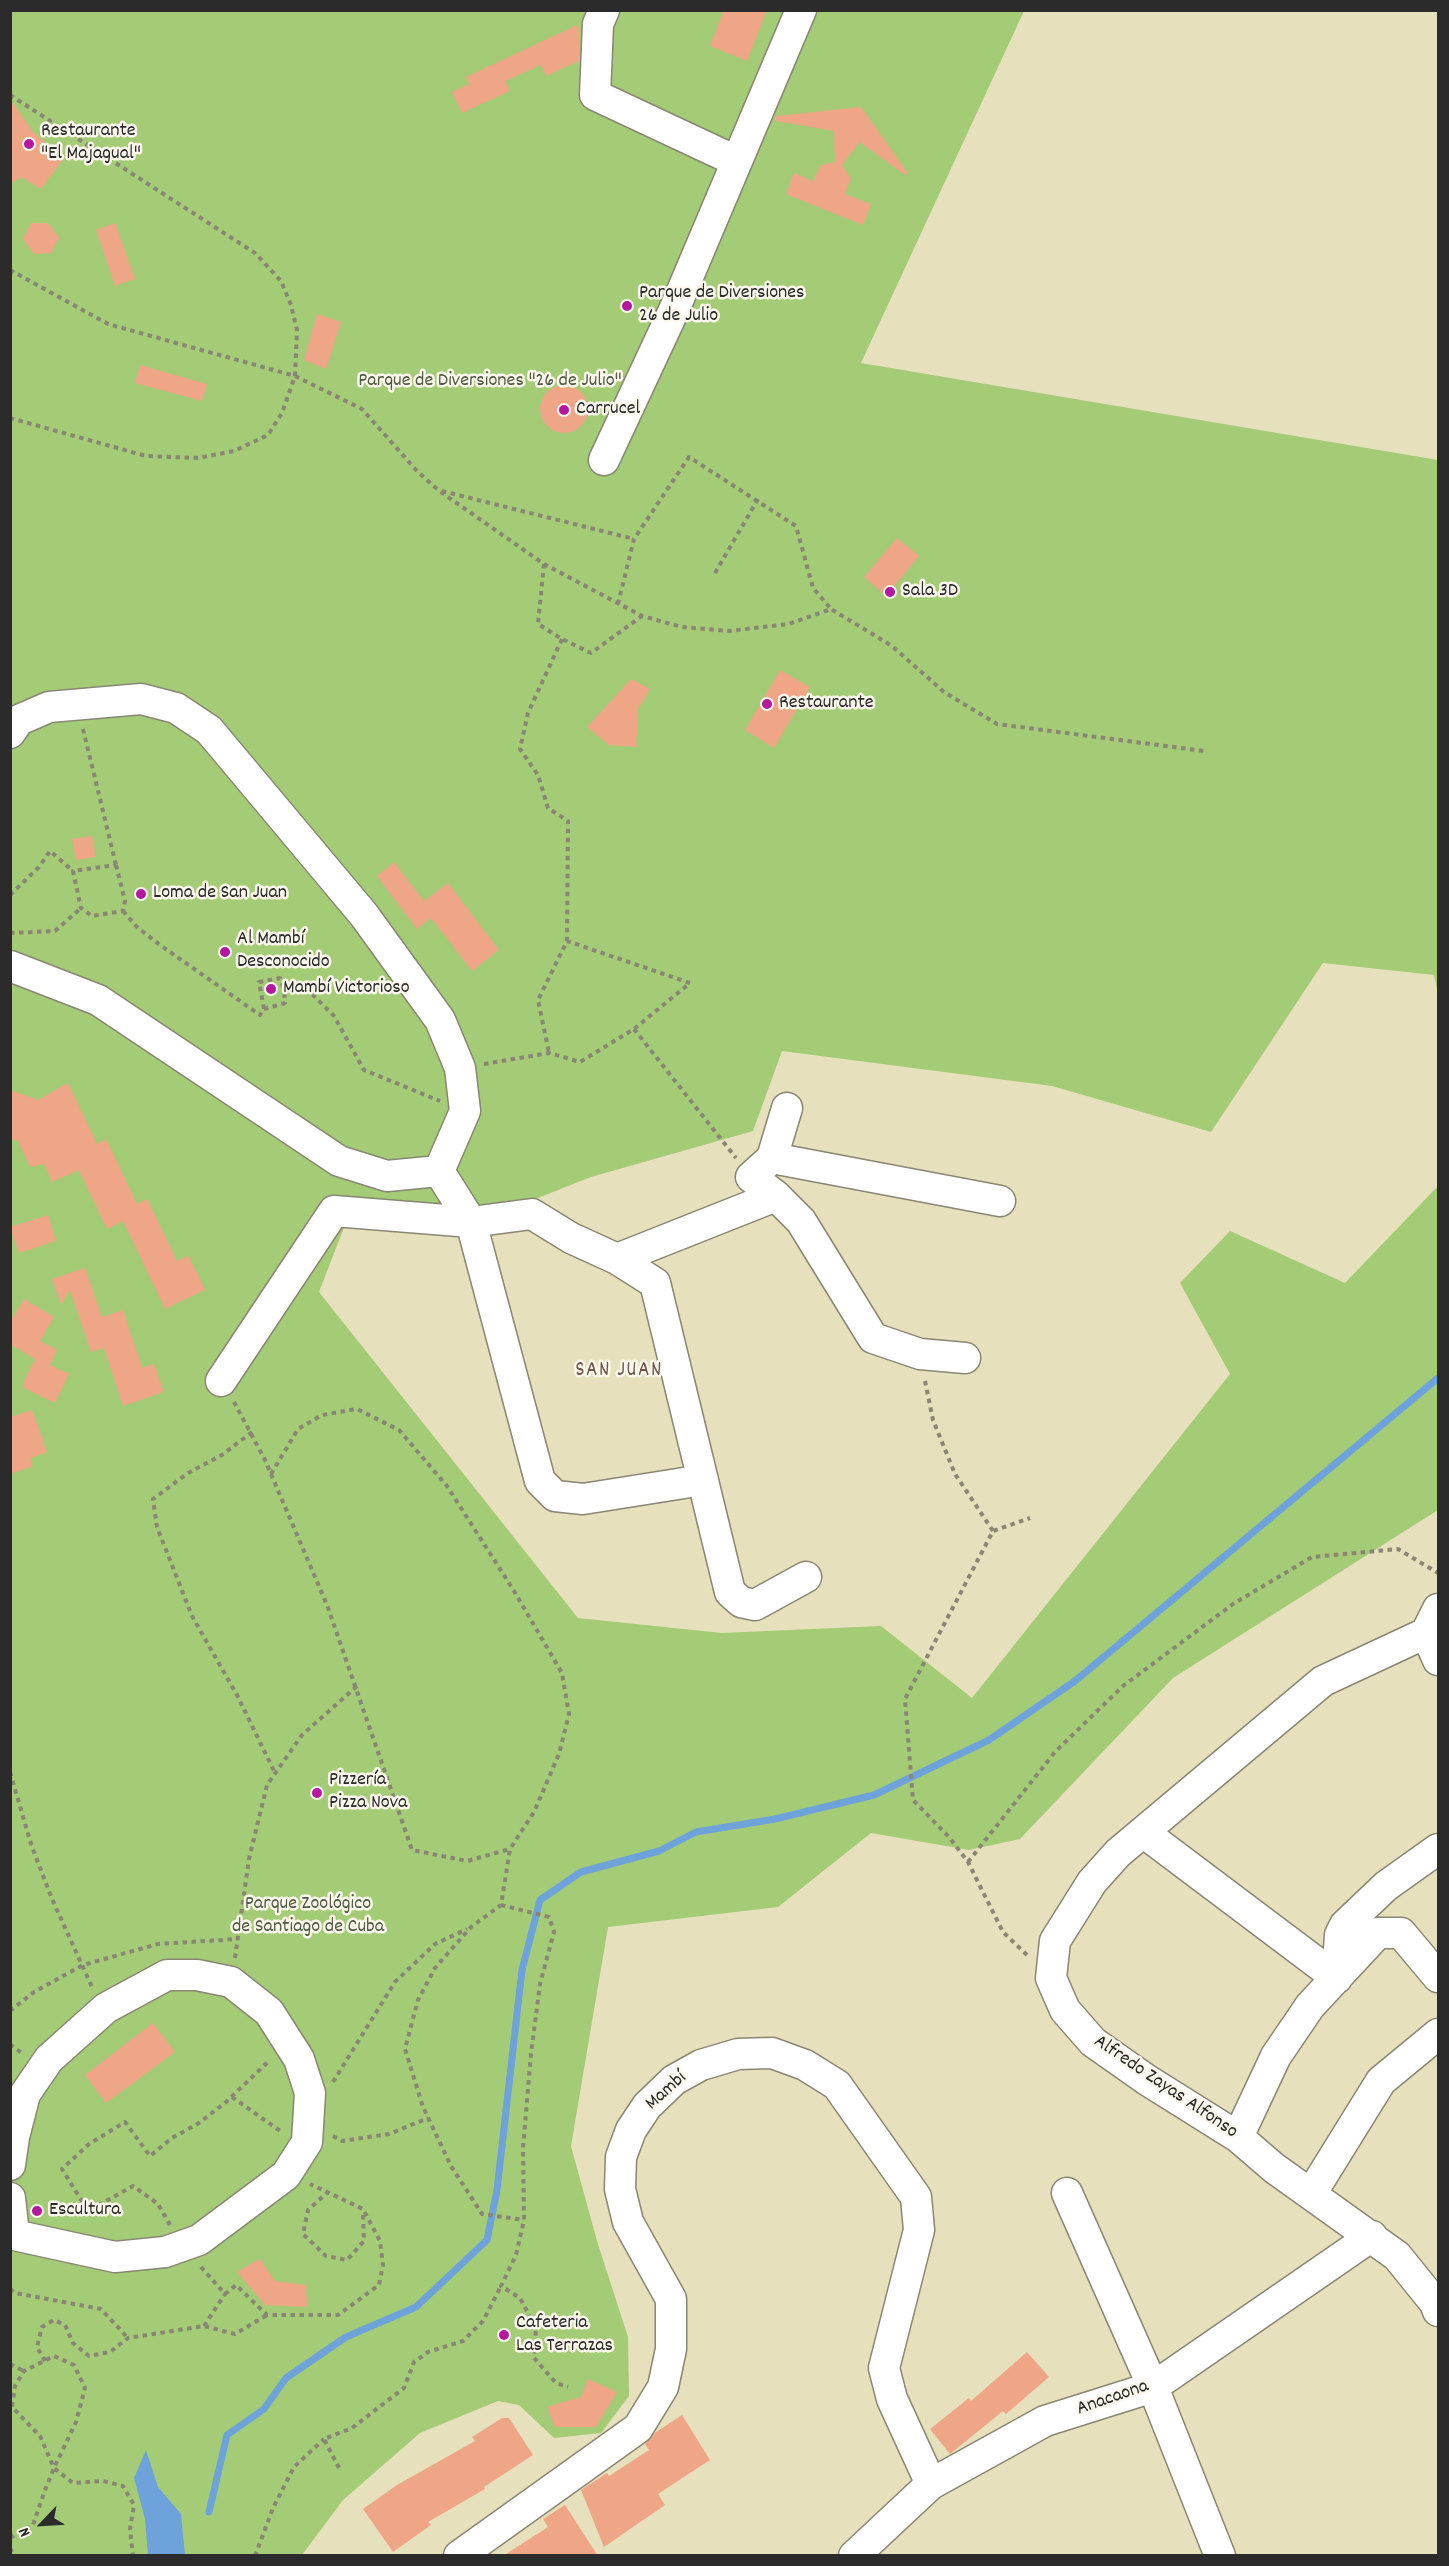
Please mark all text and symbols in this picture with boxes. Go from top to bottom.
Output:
place label: Restaurante "El Majagual" [41,120,141,167]
marker: Restaurante "El Majagual" [22,137,36,151]
place label: Parque de Diversiones 26 de Julio [639,282,805,329]
marker: Parque de Diversiones 26 de Julio [620,299,634,313]
park label: Parque de Diversiones "26 de Julio" [358,370,622,394]
place label: Carrucel [576,398,640,422]
marker: Carrucel [557,403,571,417]
place label: Sala 3D [902,580,958,604]
marker: Sala 3D [883,585,897,599]
place label: Restaurante [779,692,874,716]
marker: Restaurante [760,697,774,711]
place label: Loma de San Juan [153,882,287,906]
marker: Loma de San Juan [134,887,148,901]
place label: Al Mambí Desconocido [237,928,330,975]
marker: Al Mambí Desconocido [218,945,232,959]
place label: Mambí Victorioso [283,977,410,1001]
marker: Mambí Victorioso [264,982,278,996]
district label: SAN JUAN [575,1359,663,1385]
place label: Pizzería Pizza Nova [329,1769,407,1816]
marker: Pizzería Pizza Nova [310,1786,324,1800]
park label: Parque Zoológico de Santiago de Cuba [232,1893,384,1940]
street label: Alfredo Zayas Alfonso [1088,2031,1242,2145]
street label: Mambí [641,2067,693,2117]
place label: Escultura [49,2199,121,2223]
marker: Escultura [30,2204,44,2218]
place label: Cafeteria Las Terrazas [516,2312,613,2359]
marker: Cafeteria Las Terrazas [497,2328,511,2342]
street label: Anacaona [1074,2376,1152,2422]
north arrow [12,2494,72,2554]
text: N [13,2523,37,2540]

